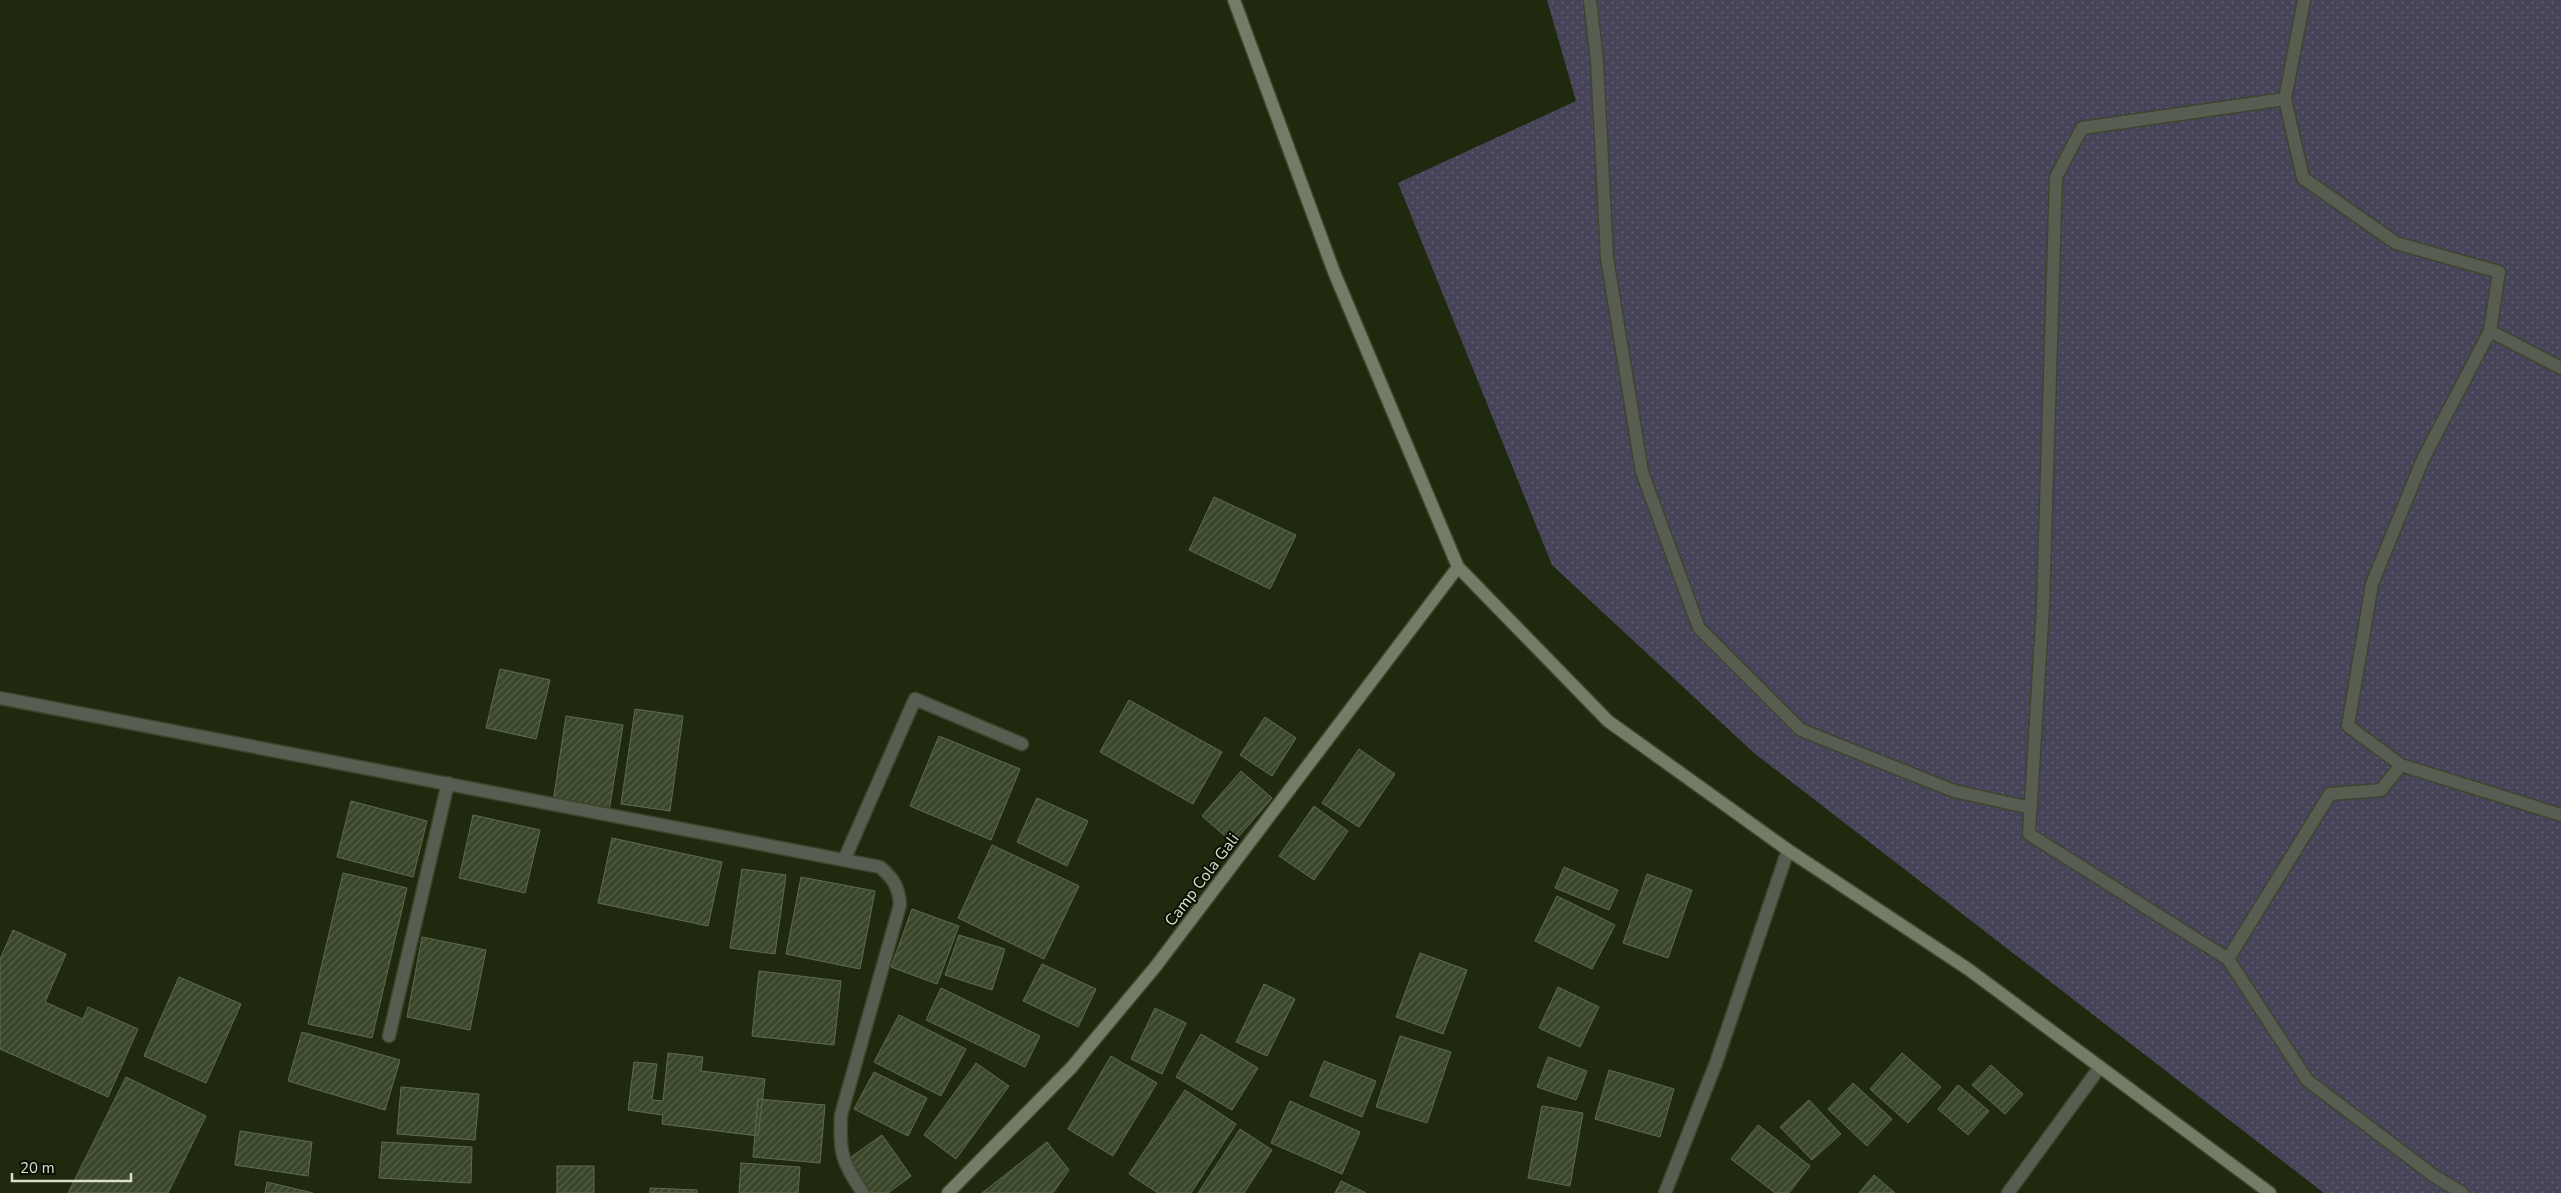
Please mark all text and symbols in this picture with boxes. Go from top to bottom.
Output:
street label: Camp Cola Gali [1160,829,1244,931]
scale bar [12,1150,131,1182]
text: 20 m [20,1158,55,1178]

